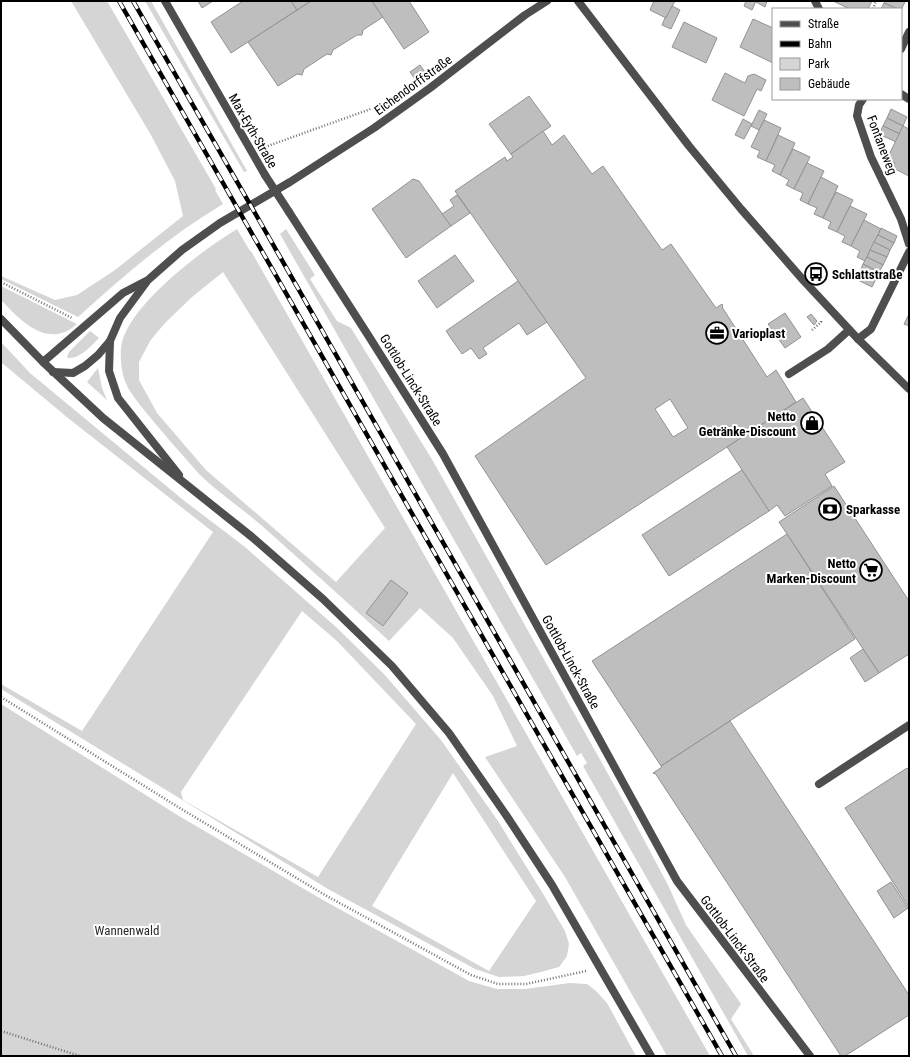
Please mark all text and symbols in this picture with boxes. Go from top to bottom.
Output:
legend [772,8,902,100]
text: Straße [808,17,839,31]
text: Bahn [808,37,832,51]
street label: Eichendorffstraße [371,52,455,118]
text: Park [808,57,830,71]
text: Gebäude [808,77,850,91]
street label: Max-Eyth-Straße [226,91,280,171]
street label: Fontaneweg [864,113,900,177]
bus stop icon: Schlattstraße [803,261,829,287]
place label: Schlattstraße [832,267,902,282]
office icon: Varioplast [704,320,730,346]
place label: Varioplast [732,326,785,341]
street label: Gottlob-Linck-Straße [377,332,445,428]
place label: Netto Getränke-Discount [699,409,797,439]
shop icon: Netto Getränke-Discount [799,410,825,436]
bank icon: Sparkasse [817,496,843,522]
place label: Sparkasse [846,502,900,517]
place label: Netto Marken-Discount [767,556,857,586]
supermarket icon: Netto Marken-Discount [858,557,884,583]
street label: Gottlob-Linck-Straße [539,612,603,712]
street label: Gottlob-Linck-Straße [697,893,773,985]
park label: Wannenwald [94,923,160,938]

